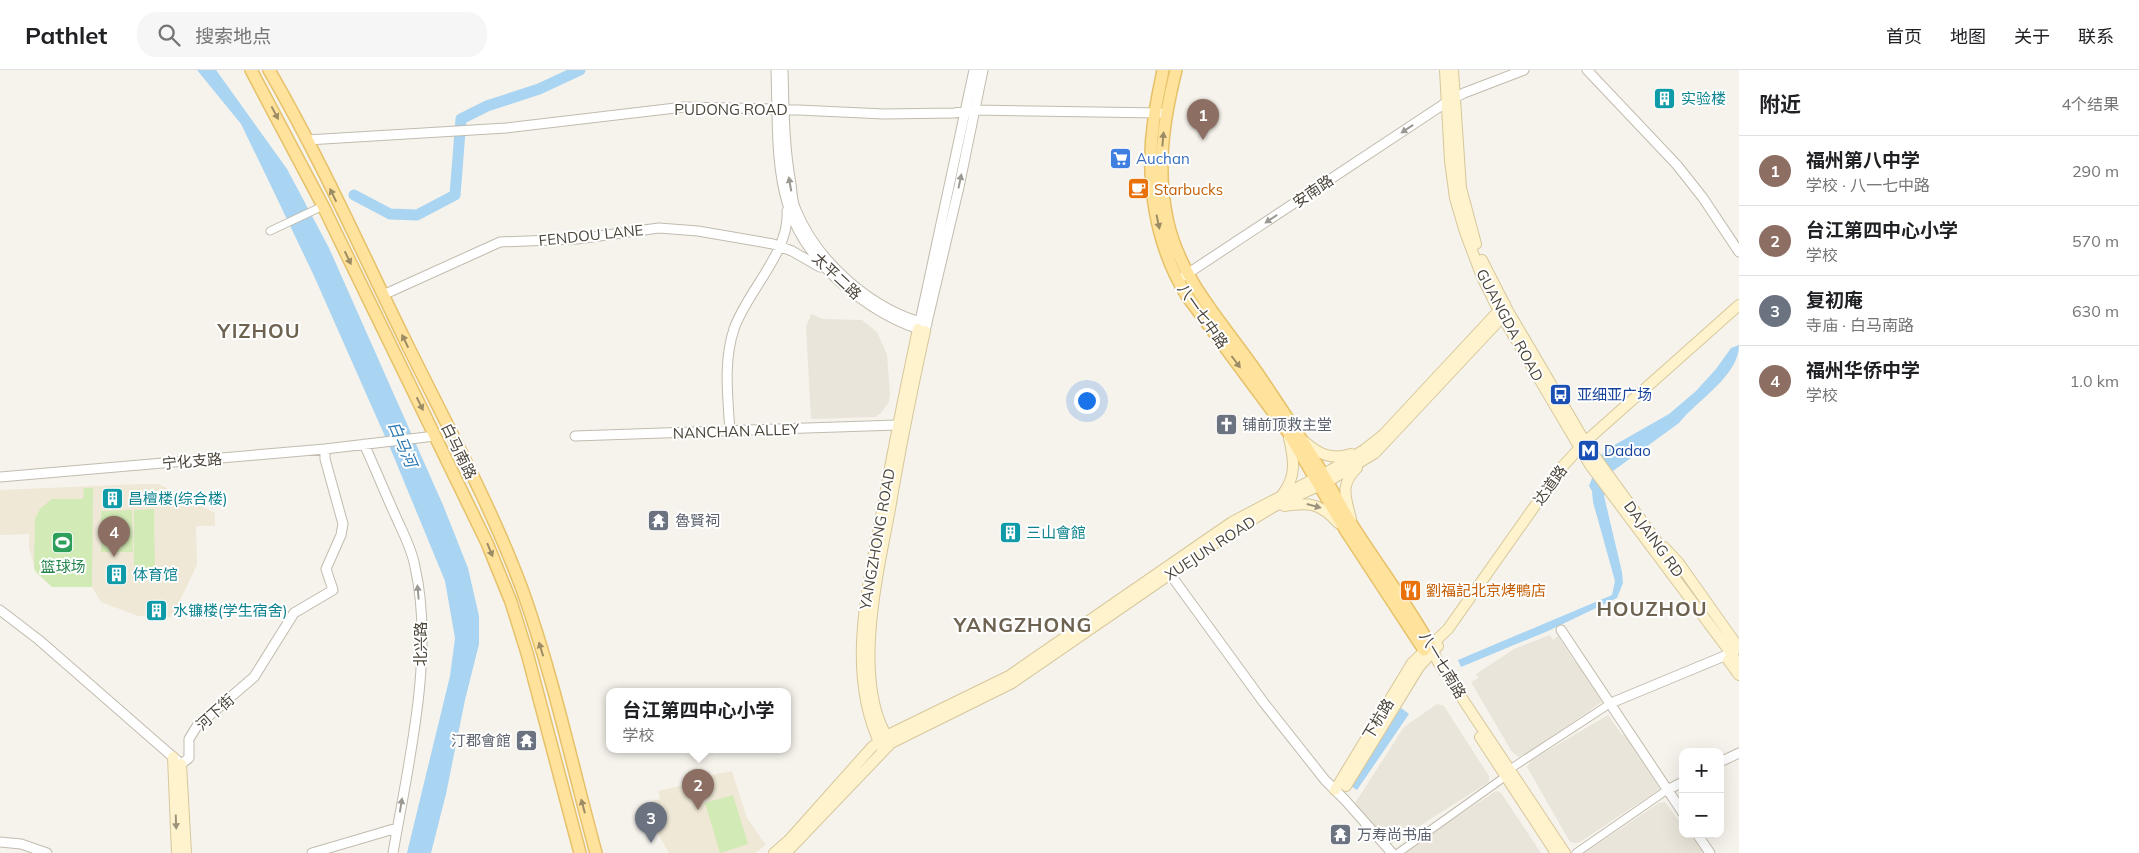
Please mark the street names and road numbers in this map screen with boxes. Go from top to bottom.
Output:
street label: PUDONG ROAD [674,100,788,119]
street label: 安南路 [1289,171,1337,211]
street label: FENDOU LANE [538,220,644,250]
street label: 太平二路 [809,249,865,303]
street label: GUANGDA ROAD [1472,265,1548,385]
street label: 八一七中路 [1174,280,1232,352]
street label: NANCHAN ALLEY [672,419,800,443]
street label: 白马南路 [437,420,481,482]
street label: 宁化支路 [161,449,223,473]
street label: 达道路 [1529,461,1571,509]
street label: YANGZHONG ROAD [855,467,899,612]
street label: DAJAING RD [1620,497,1688,581]
street label: XUEJUN ROAD [1161,512,1259,584]
street label: 北兴路 [411,621,430,667]
street label: 八一七南路 [1416,628,1470,702]
street label: 河下街 [192,690,238,734]
street label: 下杭路 [1358,695,1398,743]

